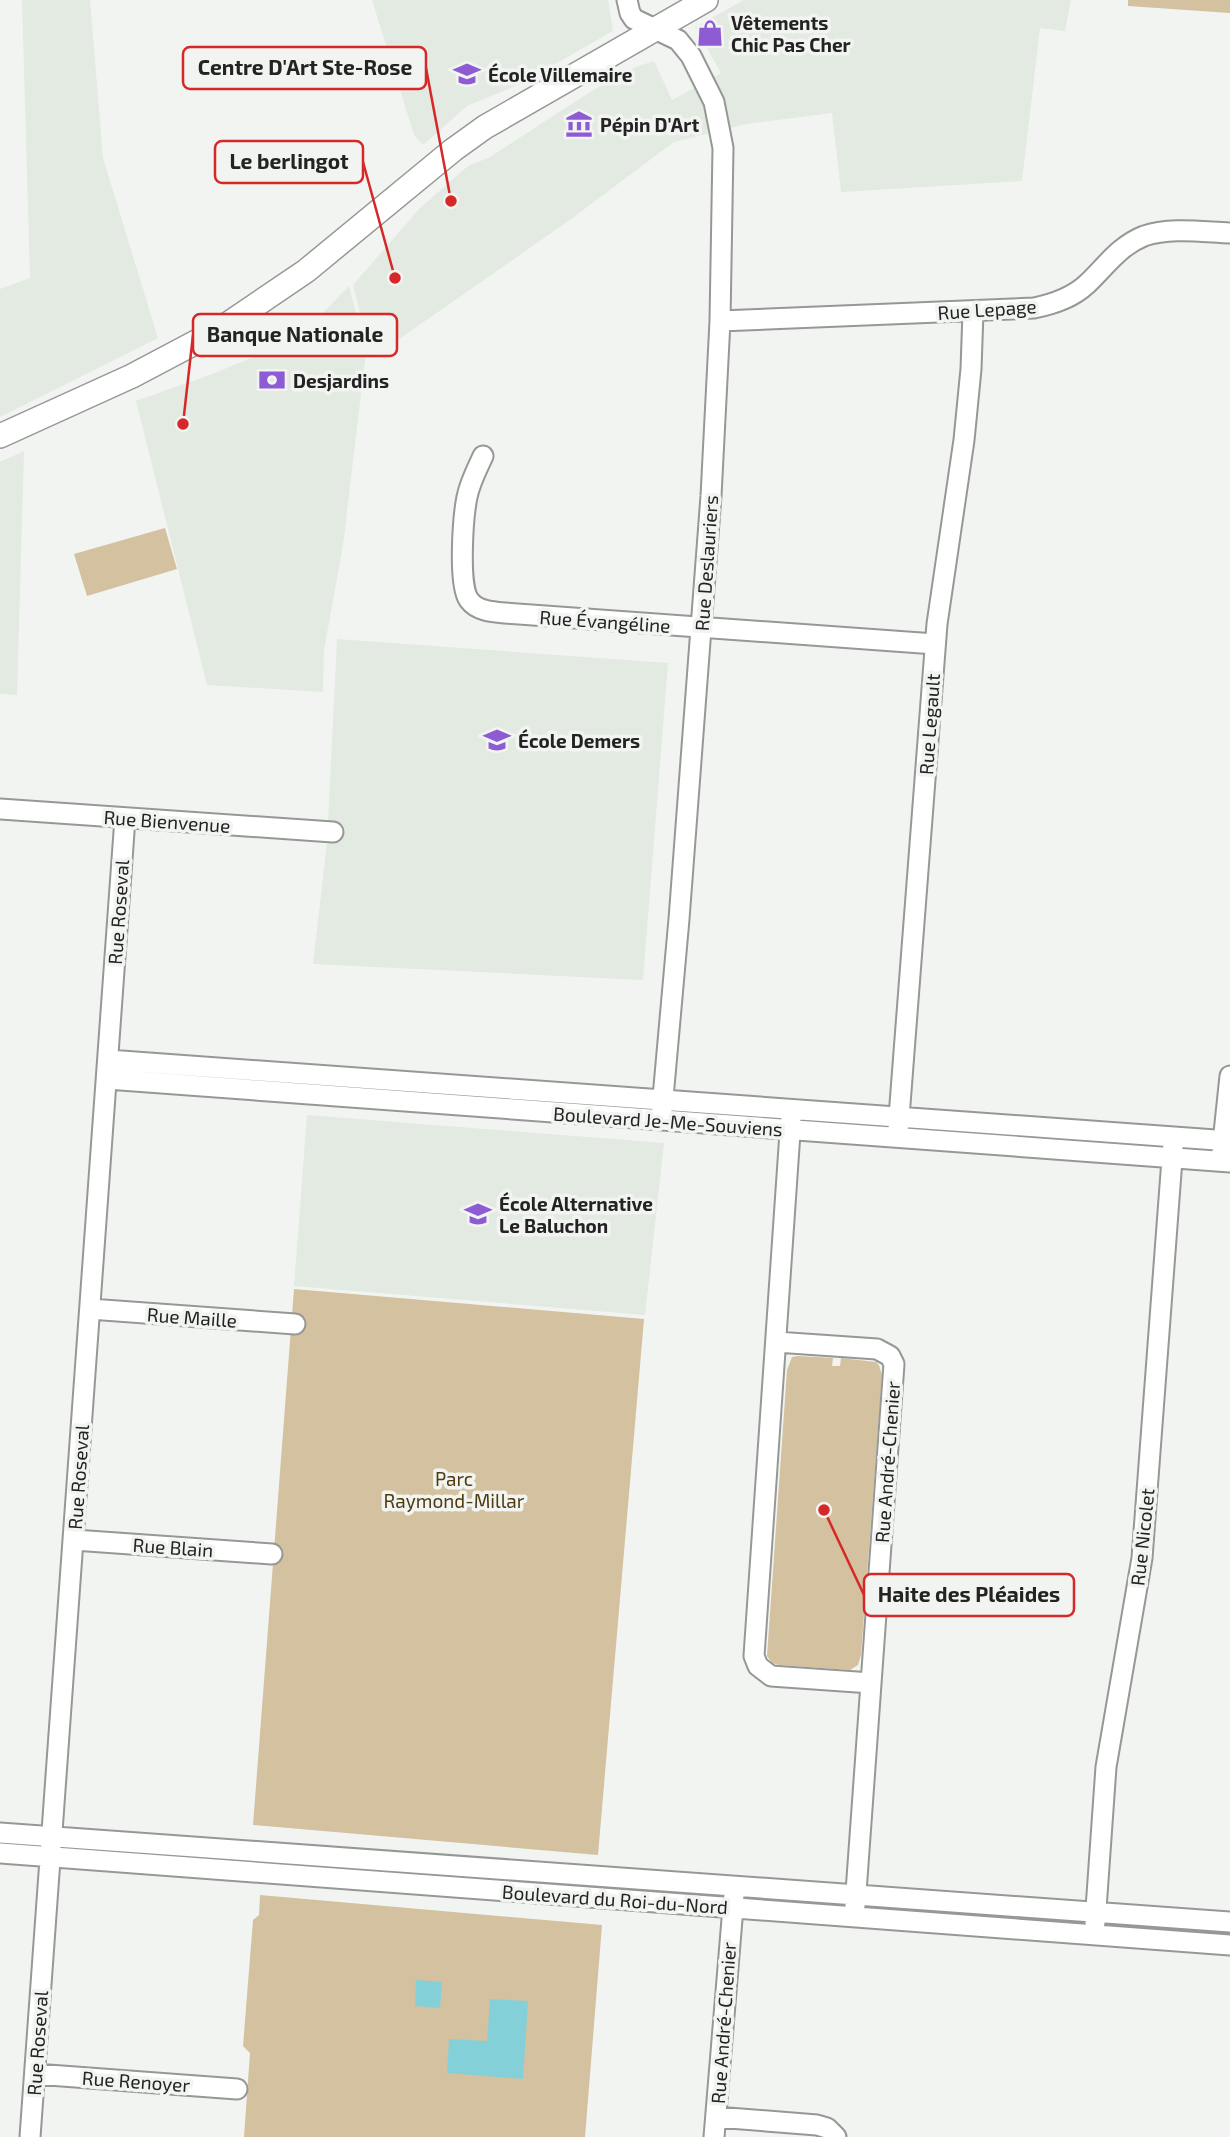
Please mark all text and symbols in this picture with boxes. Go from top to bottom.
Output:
place label: Vêtements Chic Pas Cher [731,11,851,56]
shop icon: Vêtements Chic Pas Cher [695,18,725,48]
callout: Centre D'Art Ste-Rose [183,47,426,89]
text: Centre D'Art Ste-Rose [198,54,412,79]
school or university icon: École Villemaire [452,59,482,89]
place label: École Villemaire [488,62,633,86]
museum icon: Pépin D'Art [564,109,594,139]
place label: Pépin D'Art [600,113,699,136]
callout: Le berlingot [215,141,363,183]
text: Le berlingot [229,148,349,173]
street label: Rue Lepage [937,294,1037,324]
callout: Banque Nationale [193,314,397,356]
text: Banque Nationale [207,321,383,346]
bank icon: Desjardins [257,365,287,395]
place label: Desjardins [293,369,389,392]
street label: Rue Deslauriers [690,494,722,632]
street label: Rue Évangéline [539,605,671,637]
street label: Rue Legault [914,673,944,775]
school or university icon: École Demers [482,725,512,755]
place label: École Demers [518,728,640,752]
street label: Rue Bienvenue [103,805,231,837]
street label: Rue Roseval [103,858,133,965]
street label: Boulevard Je-Me-Souviens [552,1102,784,1140]
place label: École Alternative Le Baluchon [499,1191,653,1237]
school or university icon: École Alternative Le Baluchon [463,1199,493,1229]
street label: Rue Maille [146,1302,238,1332]
street label: Rue André-Chenier [870,1380,904,1544]
street label: Rue Roseval [63,1423,93,1530]
park label: Parc Raymond-Millar [384,1467,525,1512]
street label: Rue Nicolet [1125,1487,1159,1587]
street label: Rue Blain [132,1533,214,1561]
callout: Haite des Pléaides [864,1574,1074,1616]
text: Haite des Pléaides [878,1581,1060,1606]
street label: Boulevard du Roi-du-Nord [501,1880,729,1918]
street label: Rue André-Chenier [706,1941,740,2105]
street label: Rue Roseval [22,1989,52,2096]
street label: Rue Renoyer [81,2066,191,2096]

